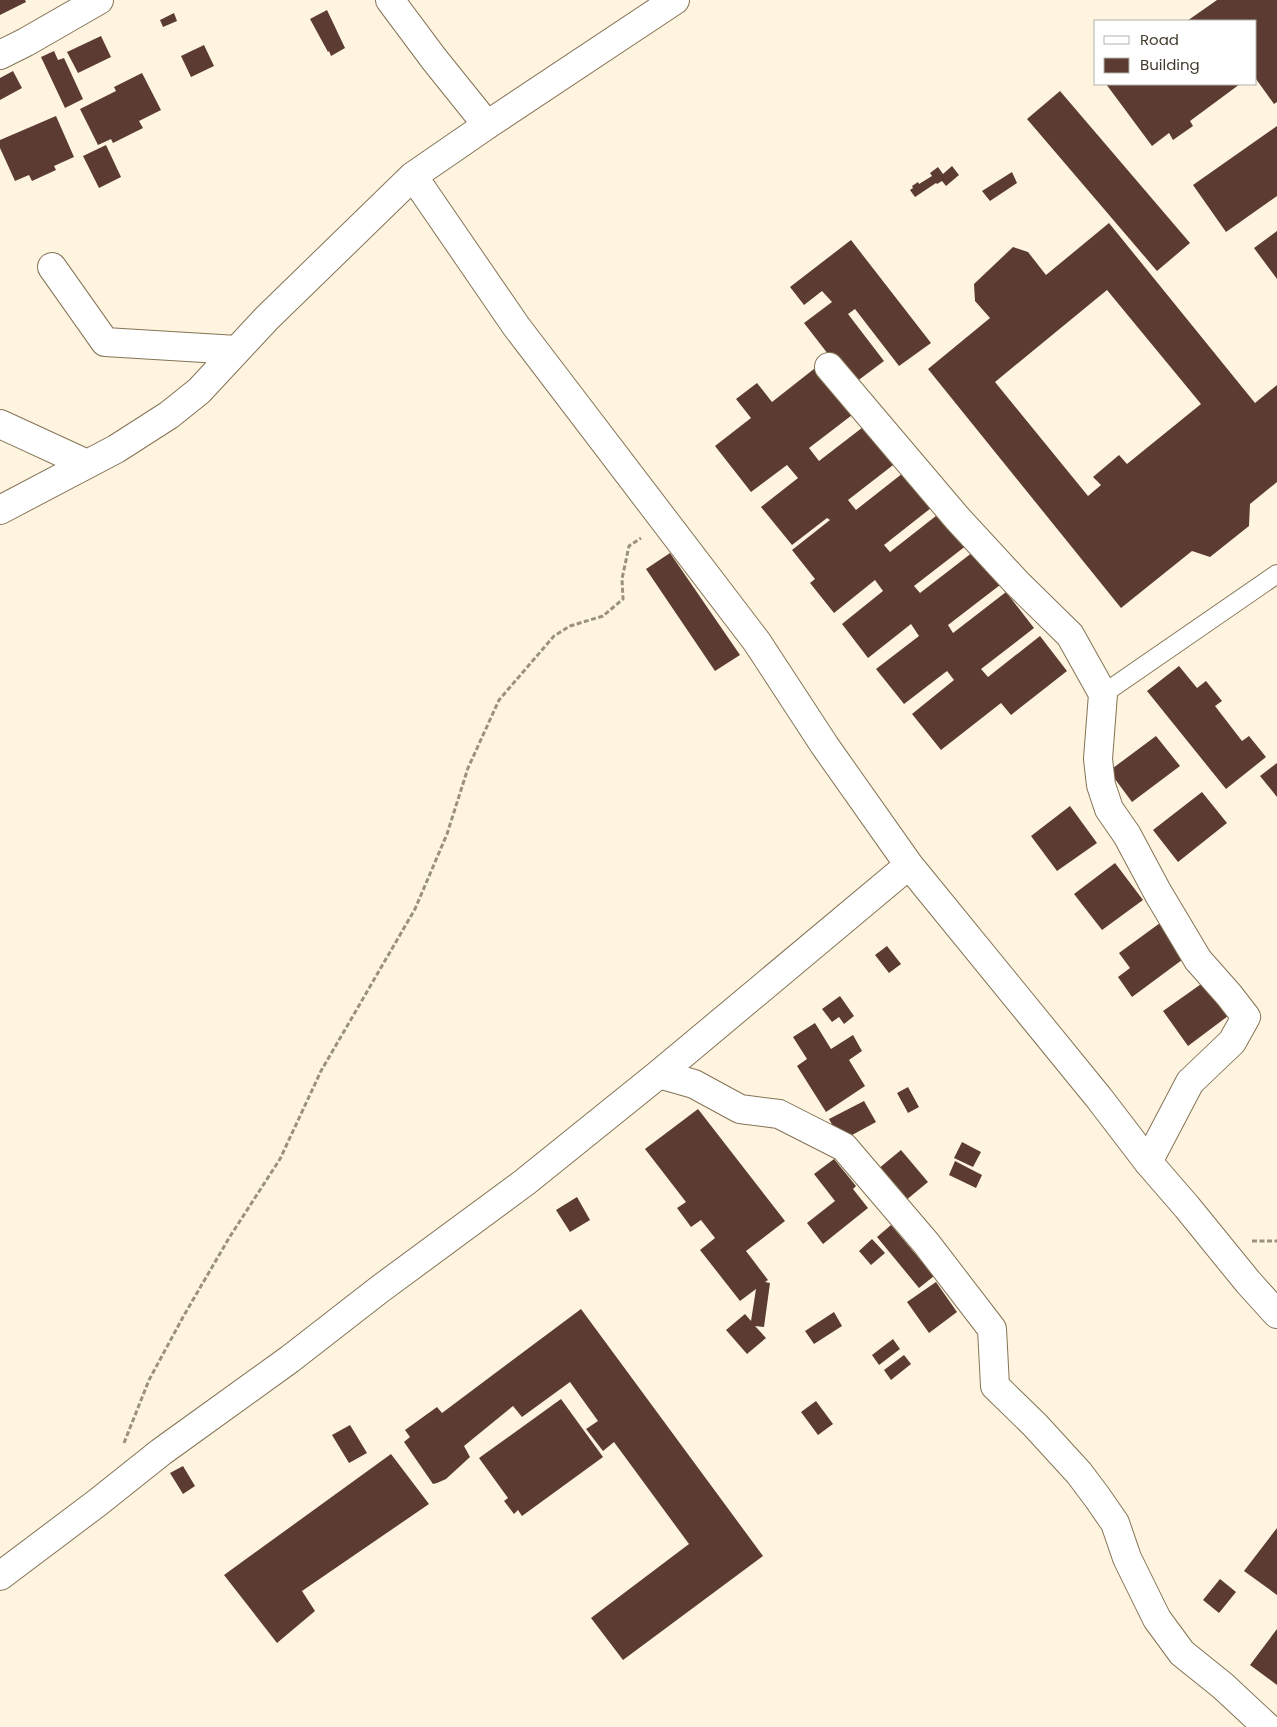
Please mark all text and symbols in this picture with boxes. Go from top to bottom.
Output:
legend [1094,20,1257,85]
text: Road [1140,29,1179,50]
text: Building [1140,54,1200,75]

